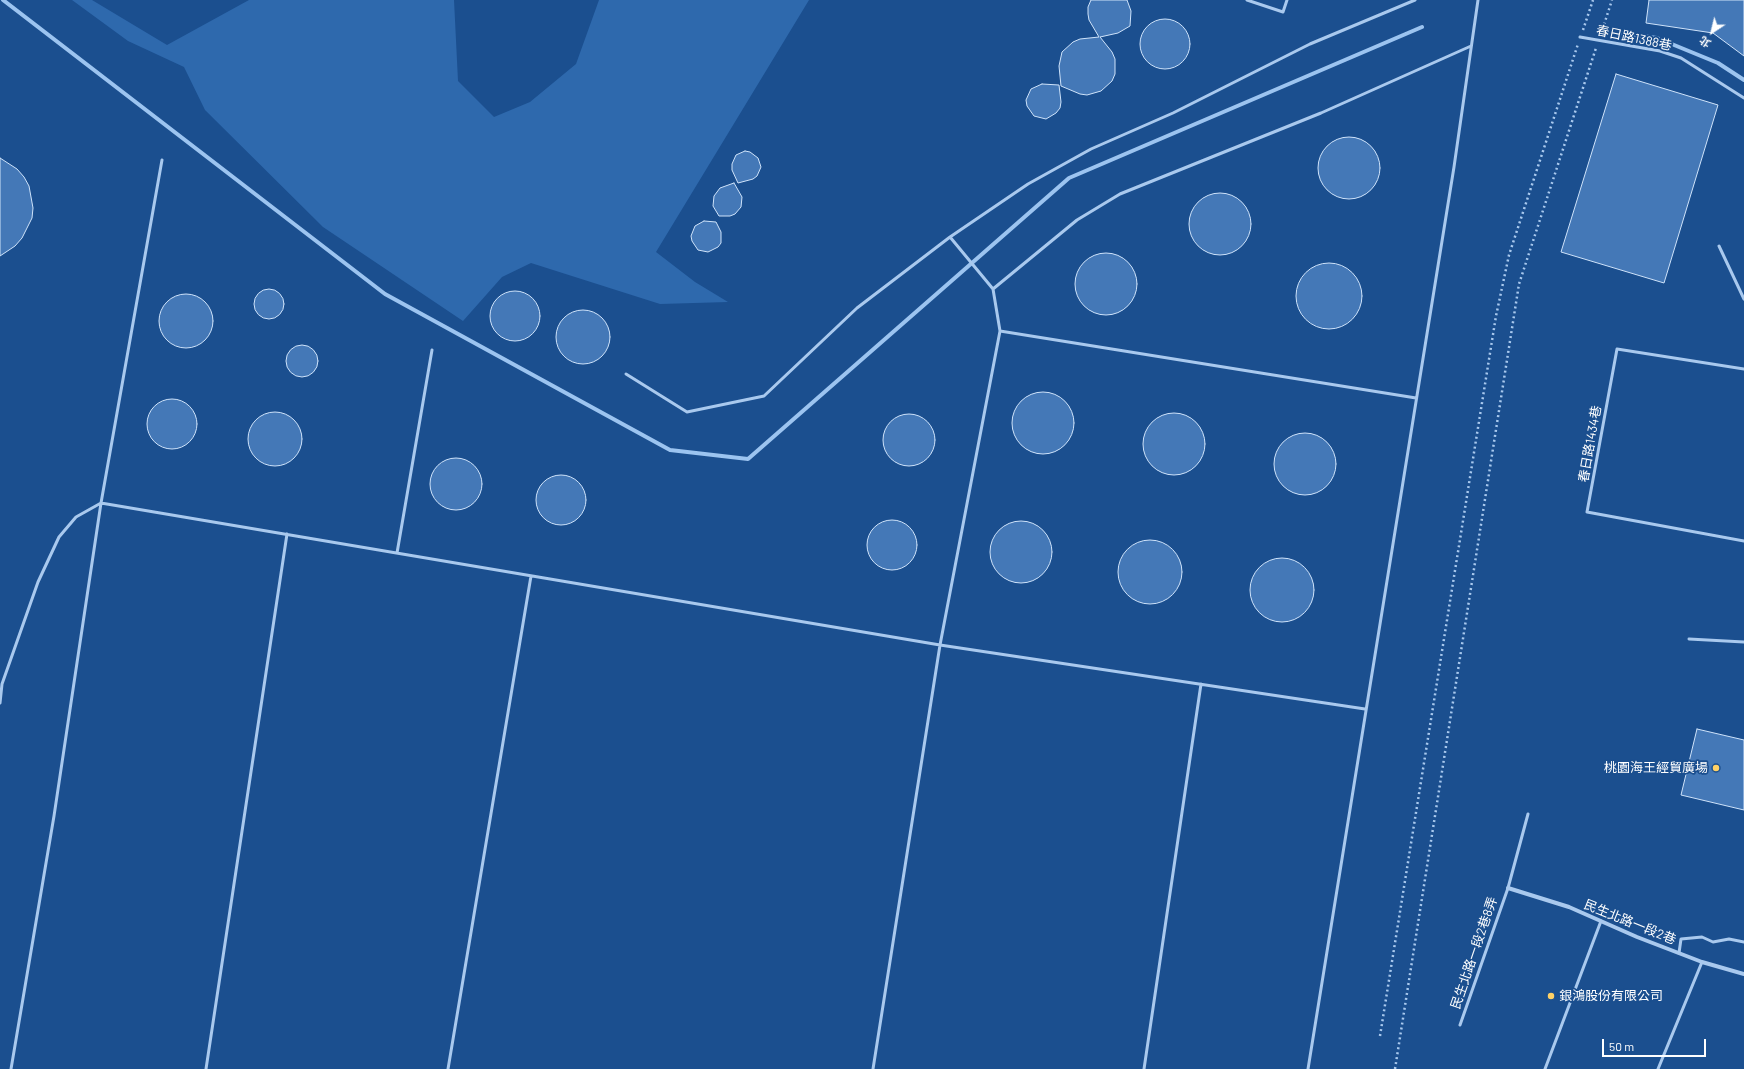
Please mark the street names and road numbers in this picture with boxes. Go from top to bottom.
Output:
street label: 春日路1388巷 [1595,22,1673,54]
street label: 春日路1434巷 [1576,404,1604,484]
street label: 民生北路一段2巷8弄 [1447,895,1501,1011]
street label: 民生北路一段2巷 [1582,896,1678,948]

